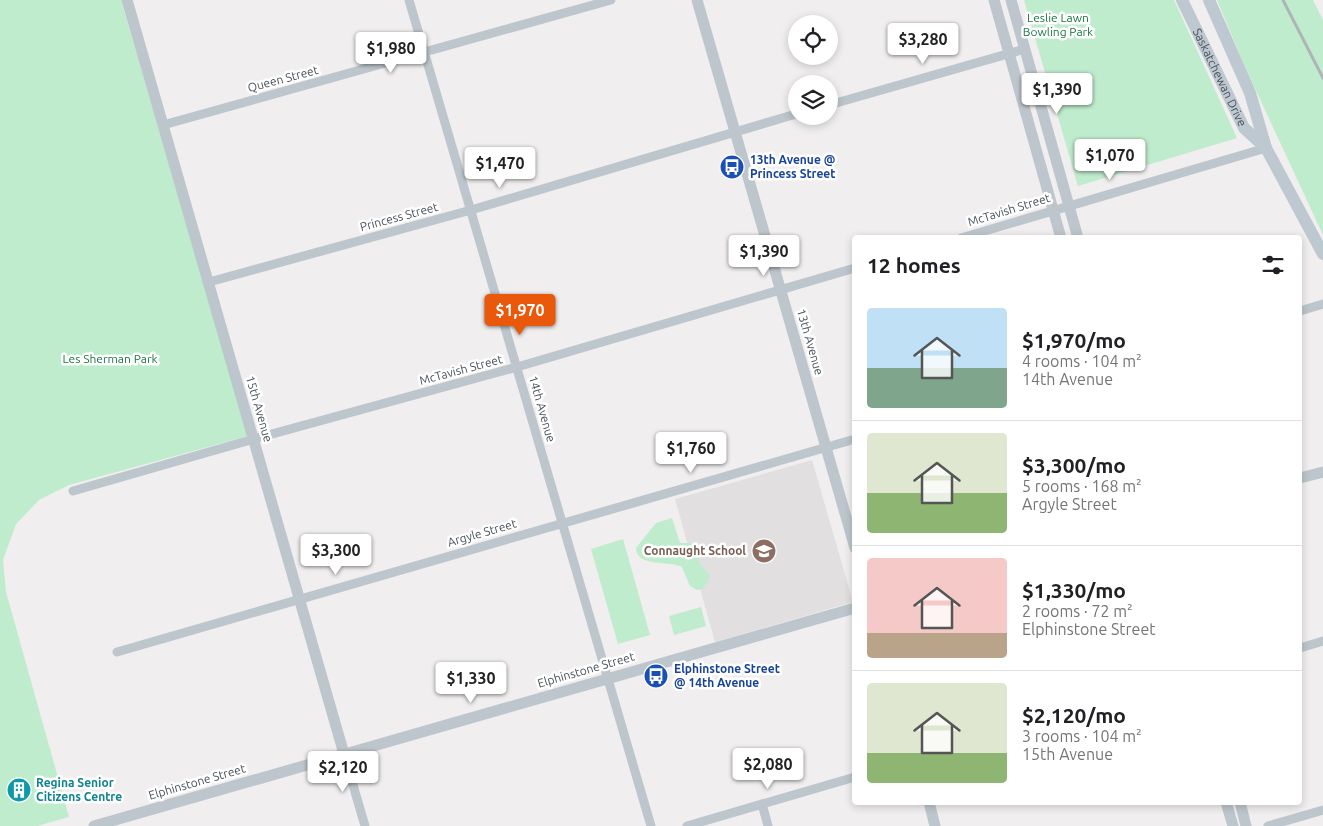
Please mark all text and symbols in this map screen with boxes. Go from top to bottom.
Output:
park label: Leslie Lawn Bowling Park [1023,11,1093,38]
map controls [788,15,838,125]
button: locate [788,15,838,65]
pin: $3,280 [882,22,964,65]
street label: Saskatchewan Drive [1191,26,1249,128]
text: $3,280 [898,30,948,48]
pin: $1,980 [350,32,432,74]
text: $1,980 [366,39,416,57]
street label: Queen Street [246,63,320,94]
pin: $1,390 [1016,72,1098,115]
button: layers [788,75,838,125]
text: $1,390 [1032,80,1082,98]
pin: $1,070 [1069,138,1151,181]
pin: $1,470 [459,146,541,189]
text: $1,070 [1085,146,1135,164]
place label: 13th Avenue @ Princess Street [750,153,835,180]
text: $1,470 [475,154,525,172]
bus stop icon: 13th Avenue @ Princess Street [719,154,745,180]
street label: McTavish Street [966,191,1052,228]
street label: Princess Street [358,200,440,233]
pin: $1,390 [723,234,805,277]
text: $1,390 [739,242,789,260]
icon: filters [1259,251,1287,279]
text: 12 homes [867,253,961,277]
pin: $1,970 [479,294,561,336]
text: $1,970 [495,301,545,319]
street label: 13th Avenue [795,307,826,376]
icon: home [907,328,967,388]
text: $1,970/mo [1022,328,1126,352]
park label: Les Sherman Park [63,352,157,365]
street label: McTavish Street [418,352,504,387]
text: 4 rooms · 104 m² [1022,352,1142,370]
text: 14th Avenue [1022,370,1113,388]
street label: 15th Avenue [244,374,275,443]
street label: 14th Avenue [527,374,558,443]
pin: $1,760 [650,432,732,474]
text: $1,760 [666,439,716,457]
icon: home [907,453,967,513]
text: $3,300/mo [1022,453,1126,477]
text: 5 rooms · 168 m² [1022,477,1142,495]
text: Argyle Street [1022,495,1117,513]
street label: Argyle Street [446,516,518,549]
pin: $3,300 [295,534,377,576]
school or university icon: Connaught School [751,538,777,564]
text: $3,300 [311,541,361,559]
place label: Connaught School [644,544,746,557]
icon: home [907,578,967,638]
text: $1,330/mo [1022,578,1126,602]
text: 2 rooms · 72 m² [1022,602,1133,620]
text: Elphinstone Street [1022,620,1156,638]
street label: Elphinstone Street [536,649,636,690]
pin: $1,330 [430,662,512,704]
place label: Elphinstone Street @ 14th Avenue [674,662,780,689]
bus stop icon: Elphinstone Street @ 14th Avenue [643,663,669,689]
text: $1,330 [446,669,496,687]
icon: home [907,703,967,763]
text: $2,120/mo [1022,703,1126,727]
text: 3 rooms · 104 m² [1022,727,1142,745]
text: 15th Avenue [1022,745,1113,763]
pin: $2,080 [727,748,809,790]
pin: $2,120 [302,750,384,793]
text: $2,080 [743,755,793,773]
text: $2,120 [318,758,368,776]
street label: Elphinstone Street [147,761,247,802]
place label: Regina Senior Citizens Centre [36,776,122,803]
building icon: Regina Senior Citizens Centre [6,777,32,803]

